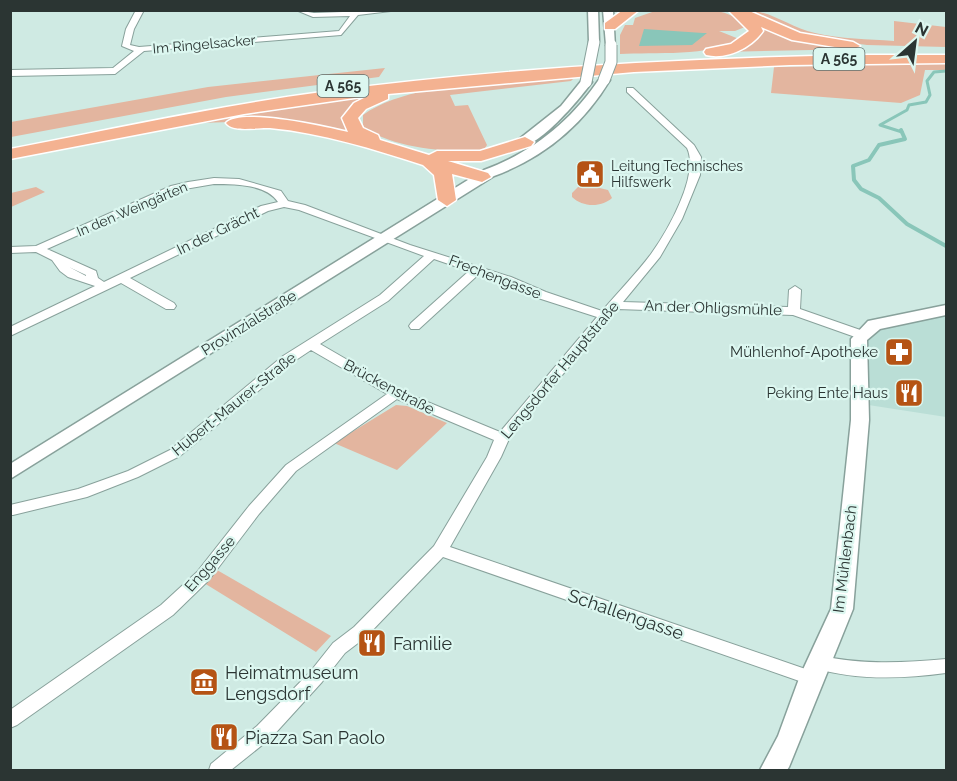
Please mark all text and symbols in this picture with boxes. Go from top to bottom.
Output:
north arrow [885,12,945,72]
text: N [912,18,932,40]
street label: Im Ringelsacker [152,32,256,56]
road number: A 565 [814,48,864,70]
road number: A 565 [318,75,368,97]
public building icon: Leitung Technisches Hilfswerk [574,158,606,190]
place label: Leitung Technisches Hilfswerk [611,158,743,190]
street label: In den Weingärten [74,178,190,240]
street label: In der Grächt [174,203,262,259]
street label: Frechengasse [446,251,544,303]
street label: Provinzialstraße [198,286,300,359]
street label: An der Ohligsmühle [644,297,782,319]
street label: Lengsdorfer Hauptstraße [497,298,623,442]
pharmacy icon: Mühlenhof-Apotheke [883,336,915,368]
place label: Mühlenhof-Apotheke [730,343,878,361]
street label: Hubert-Maurer-Straße [168,348,300,459]
street label: Brückenstraße [341,356,438,419]
restaurant icon: Peking Ente Haus [893,377,925,409]
place label: Peking Ente Haus [766,384,888,402]
street label: Im Mühlenbach [829,504,861,614]
street label: Enggasse [181,532,239,595]
street label: Schallengasse [565,584,687,644]
restaurant icon: Familie [356,627,388,659]
place label: Familie [393,633,453,654]
place label: Heimatmuseum Lengsdorf [225,662,359,704]
museum icon: Heimatmuseum Lengsdorf [188,666,220,698]
restaurant icon: Piazza San Paolo [208,721,240,753]
place label: Piazza San Paolo [245,727,385,748]

